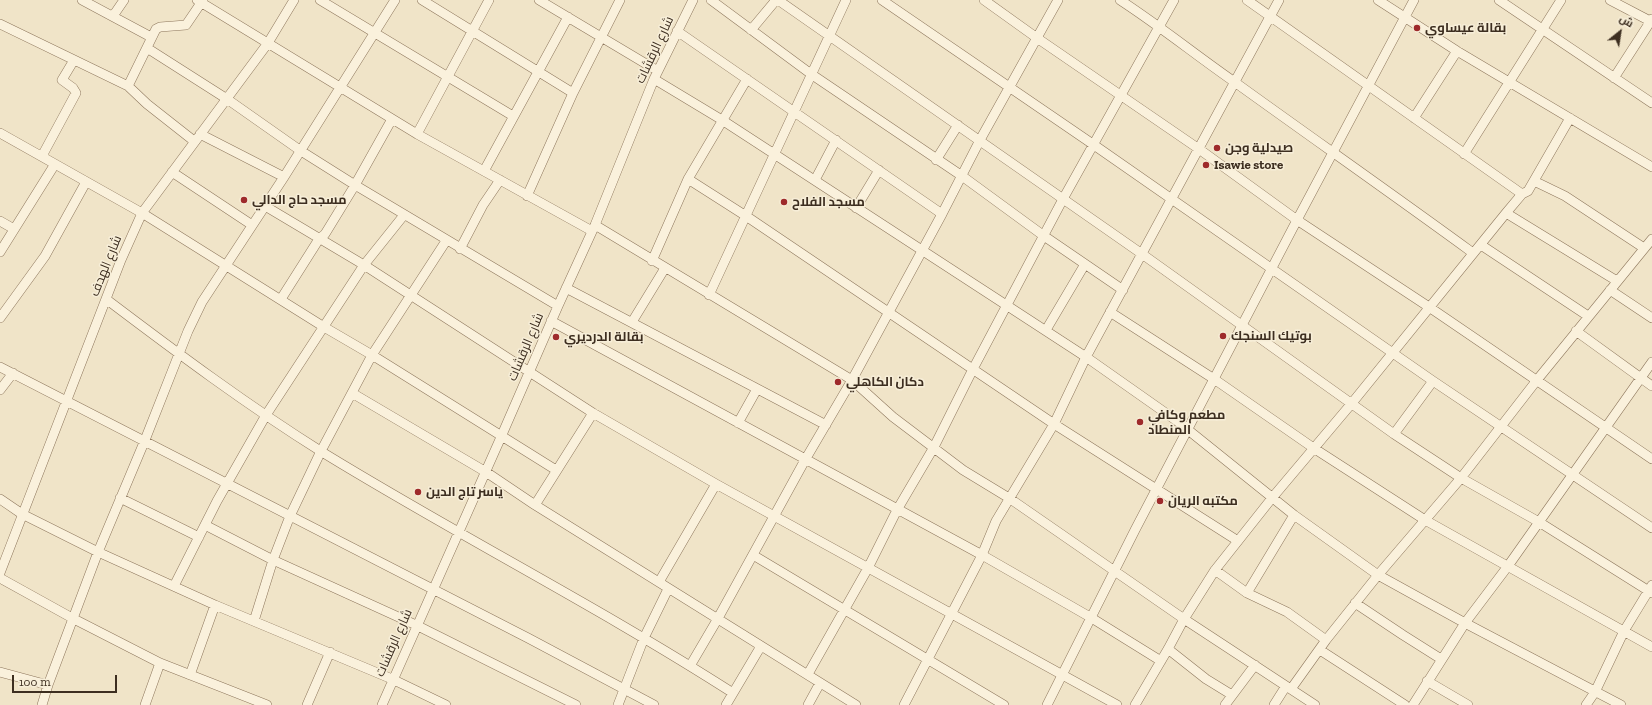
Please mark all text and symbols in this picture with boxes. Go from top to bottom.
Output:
north arrow [1600,12,1640,52]
text: ش [1617,12,1636,30]
street label: شارع الرقشات [633,14,677,86]
place label: بقالة عيساوي [1425,20,1506,36]
marker: بقالة عيساوي [1412,23,1422,33]
place label: صيدلية وجن [1225,140,1293,156]
marker: صيدلية وجن [1212,143,1222,153]
place label: Isawie store [1214,157,1283,173]
marker: Isawie store [1201,160,1211,170]
place label: مسجد حاج الدالي [252,192,347,208]
place label: مسجد الفلاح [792,194,865,210]
marker: مسجد حاج الدالي [239,195,249,205]
marker: مسجد الفلاح [779,197,789,207]
street label: شارع الهدف [87,233,125,299]
street label: شارع الرقشات [505,311,547,383]
place label: بوتيك السنجك [1231,328,1312,344]
place label: بقالة الدرديري [564,329,643,345]
marker: بوتيك السنجك [1218,331,1228,341]
marker: بقالة الدرديري [551,332,561,342]
place label: دكان الكاهلي [846,374,924,390]
marker: دكان الكاهلي [833,377,843,387]
place label: مطعم وكافي المنطاد [1148,407,1225,438]
marker: مطعم وكافي المنطاد [1135,417,1145,427]
place label: ياسر تاج الدين [426,484,503,500]
marker: ياسر تاج الدين [413,487,423,497]
place label: مكتبه الريان [1168,493,1238,509]
marker: مكتبه الريان [1155,496,1165,506]
street label: شارع الرقشات [372,607,416,679]
scale bar [14,667,119,693]
text: 100 m [19,675,51,689]

